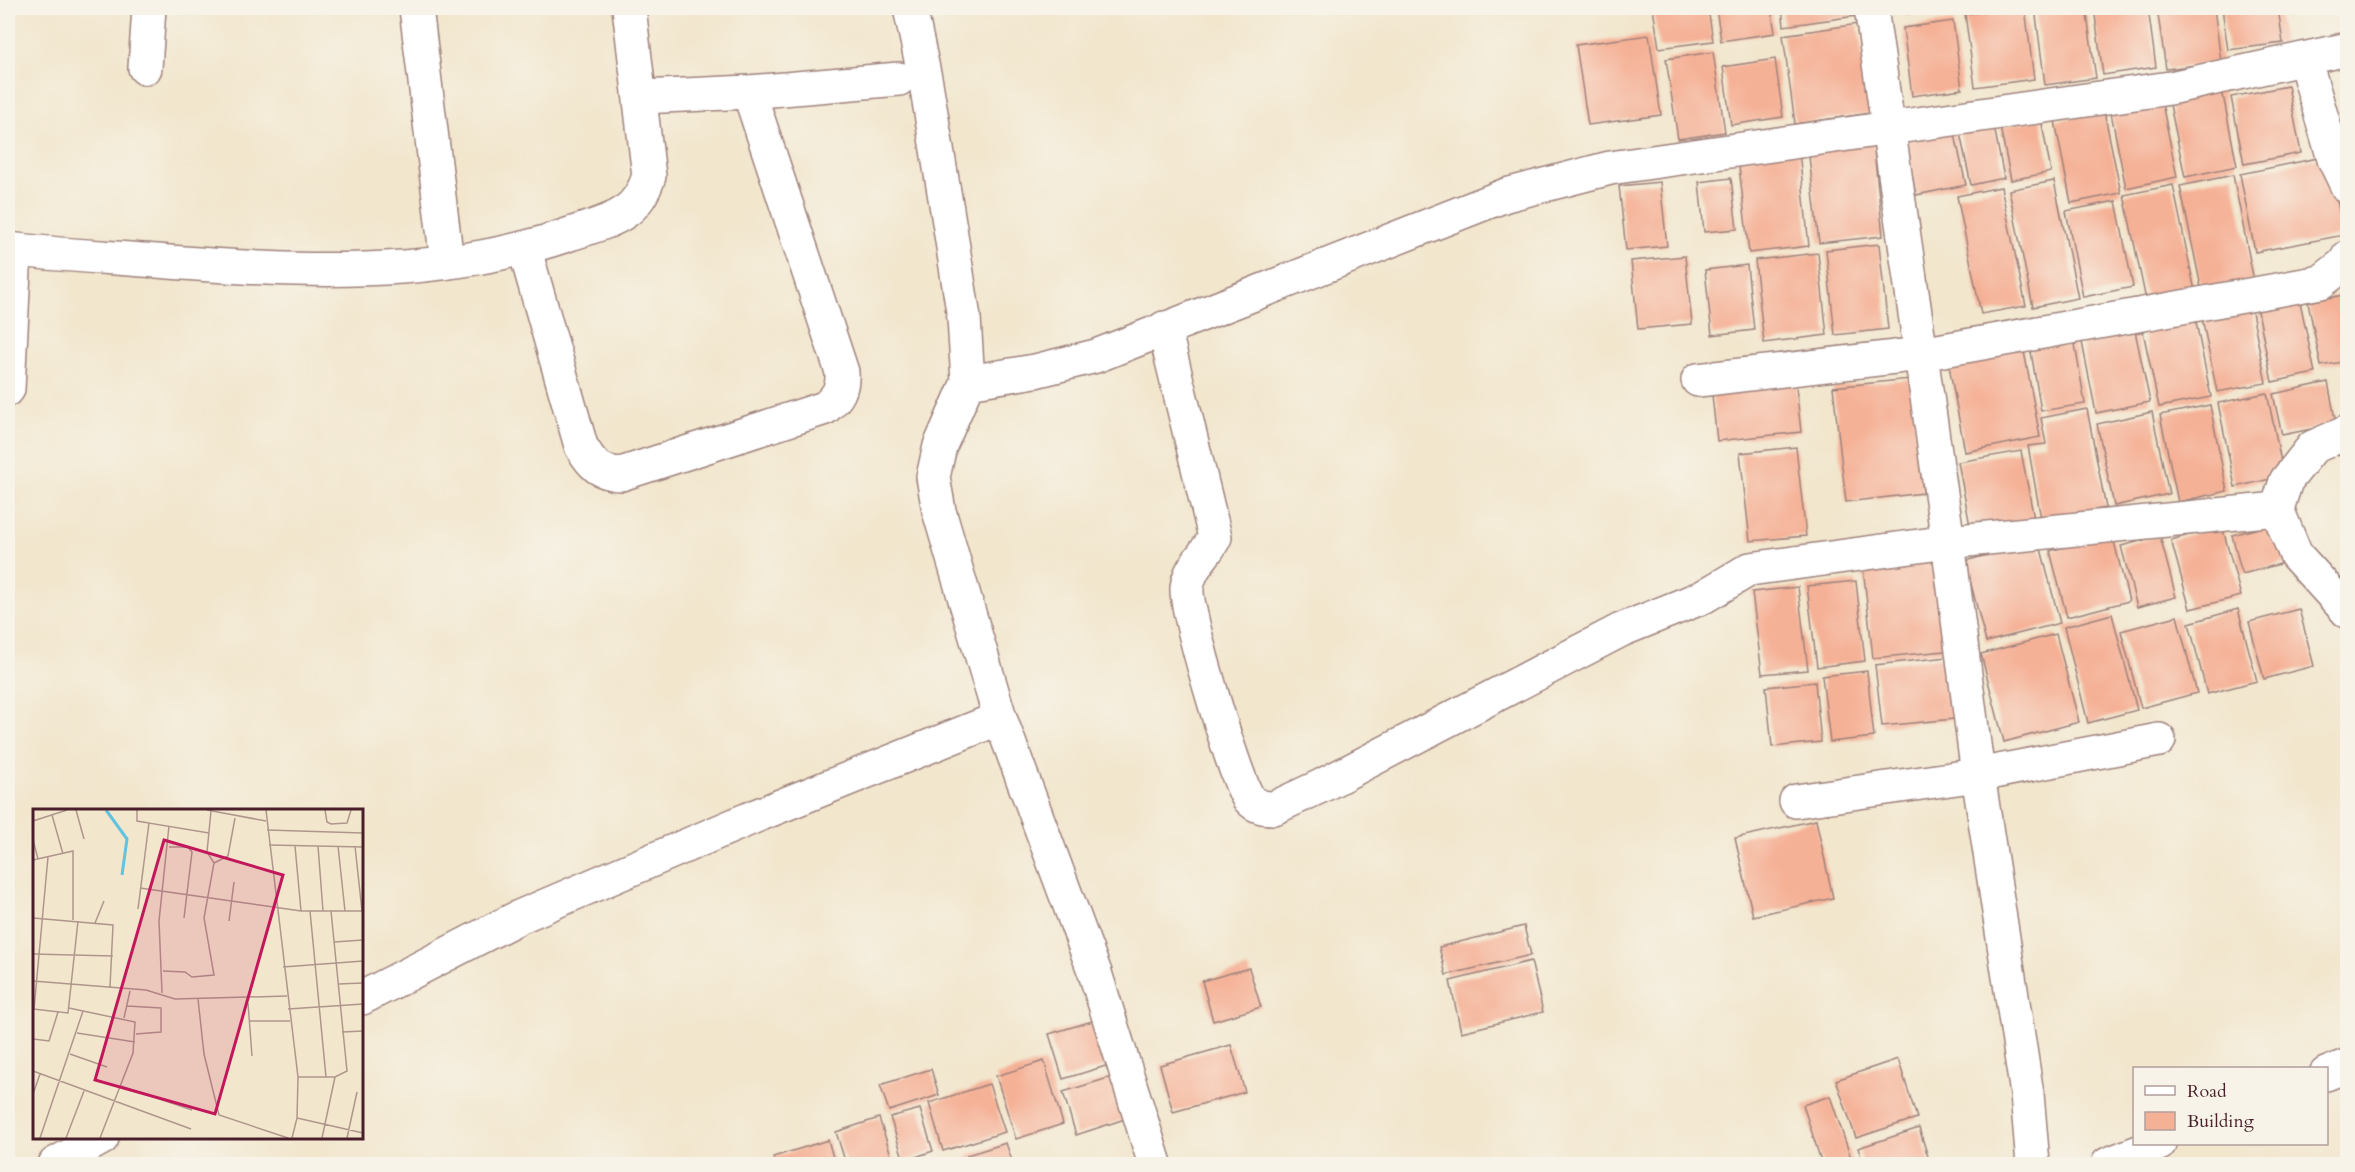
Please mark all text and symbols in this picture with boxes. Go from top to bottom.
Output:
inset map [33,809,363,1139]
legend [2133,1067,2328,1145]
text: Road [2187,1079,2227,1104]
text: Building [2187,1109,2255,1134]

